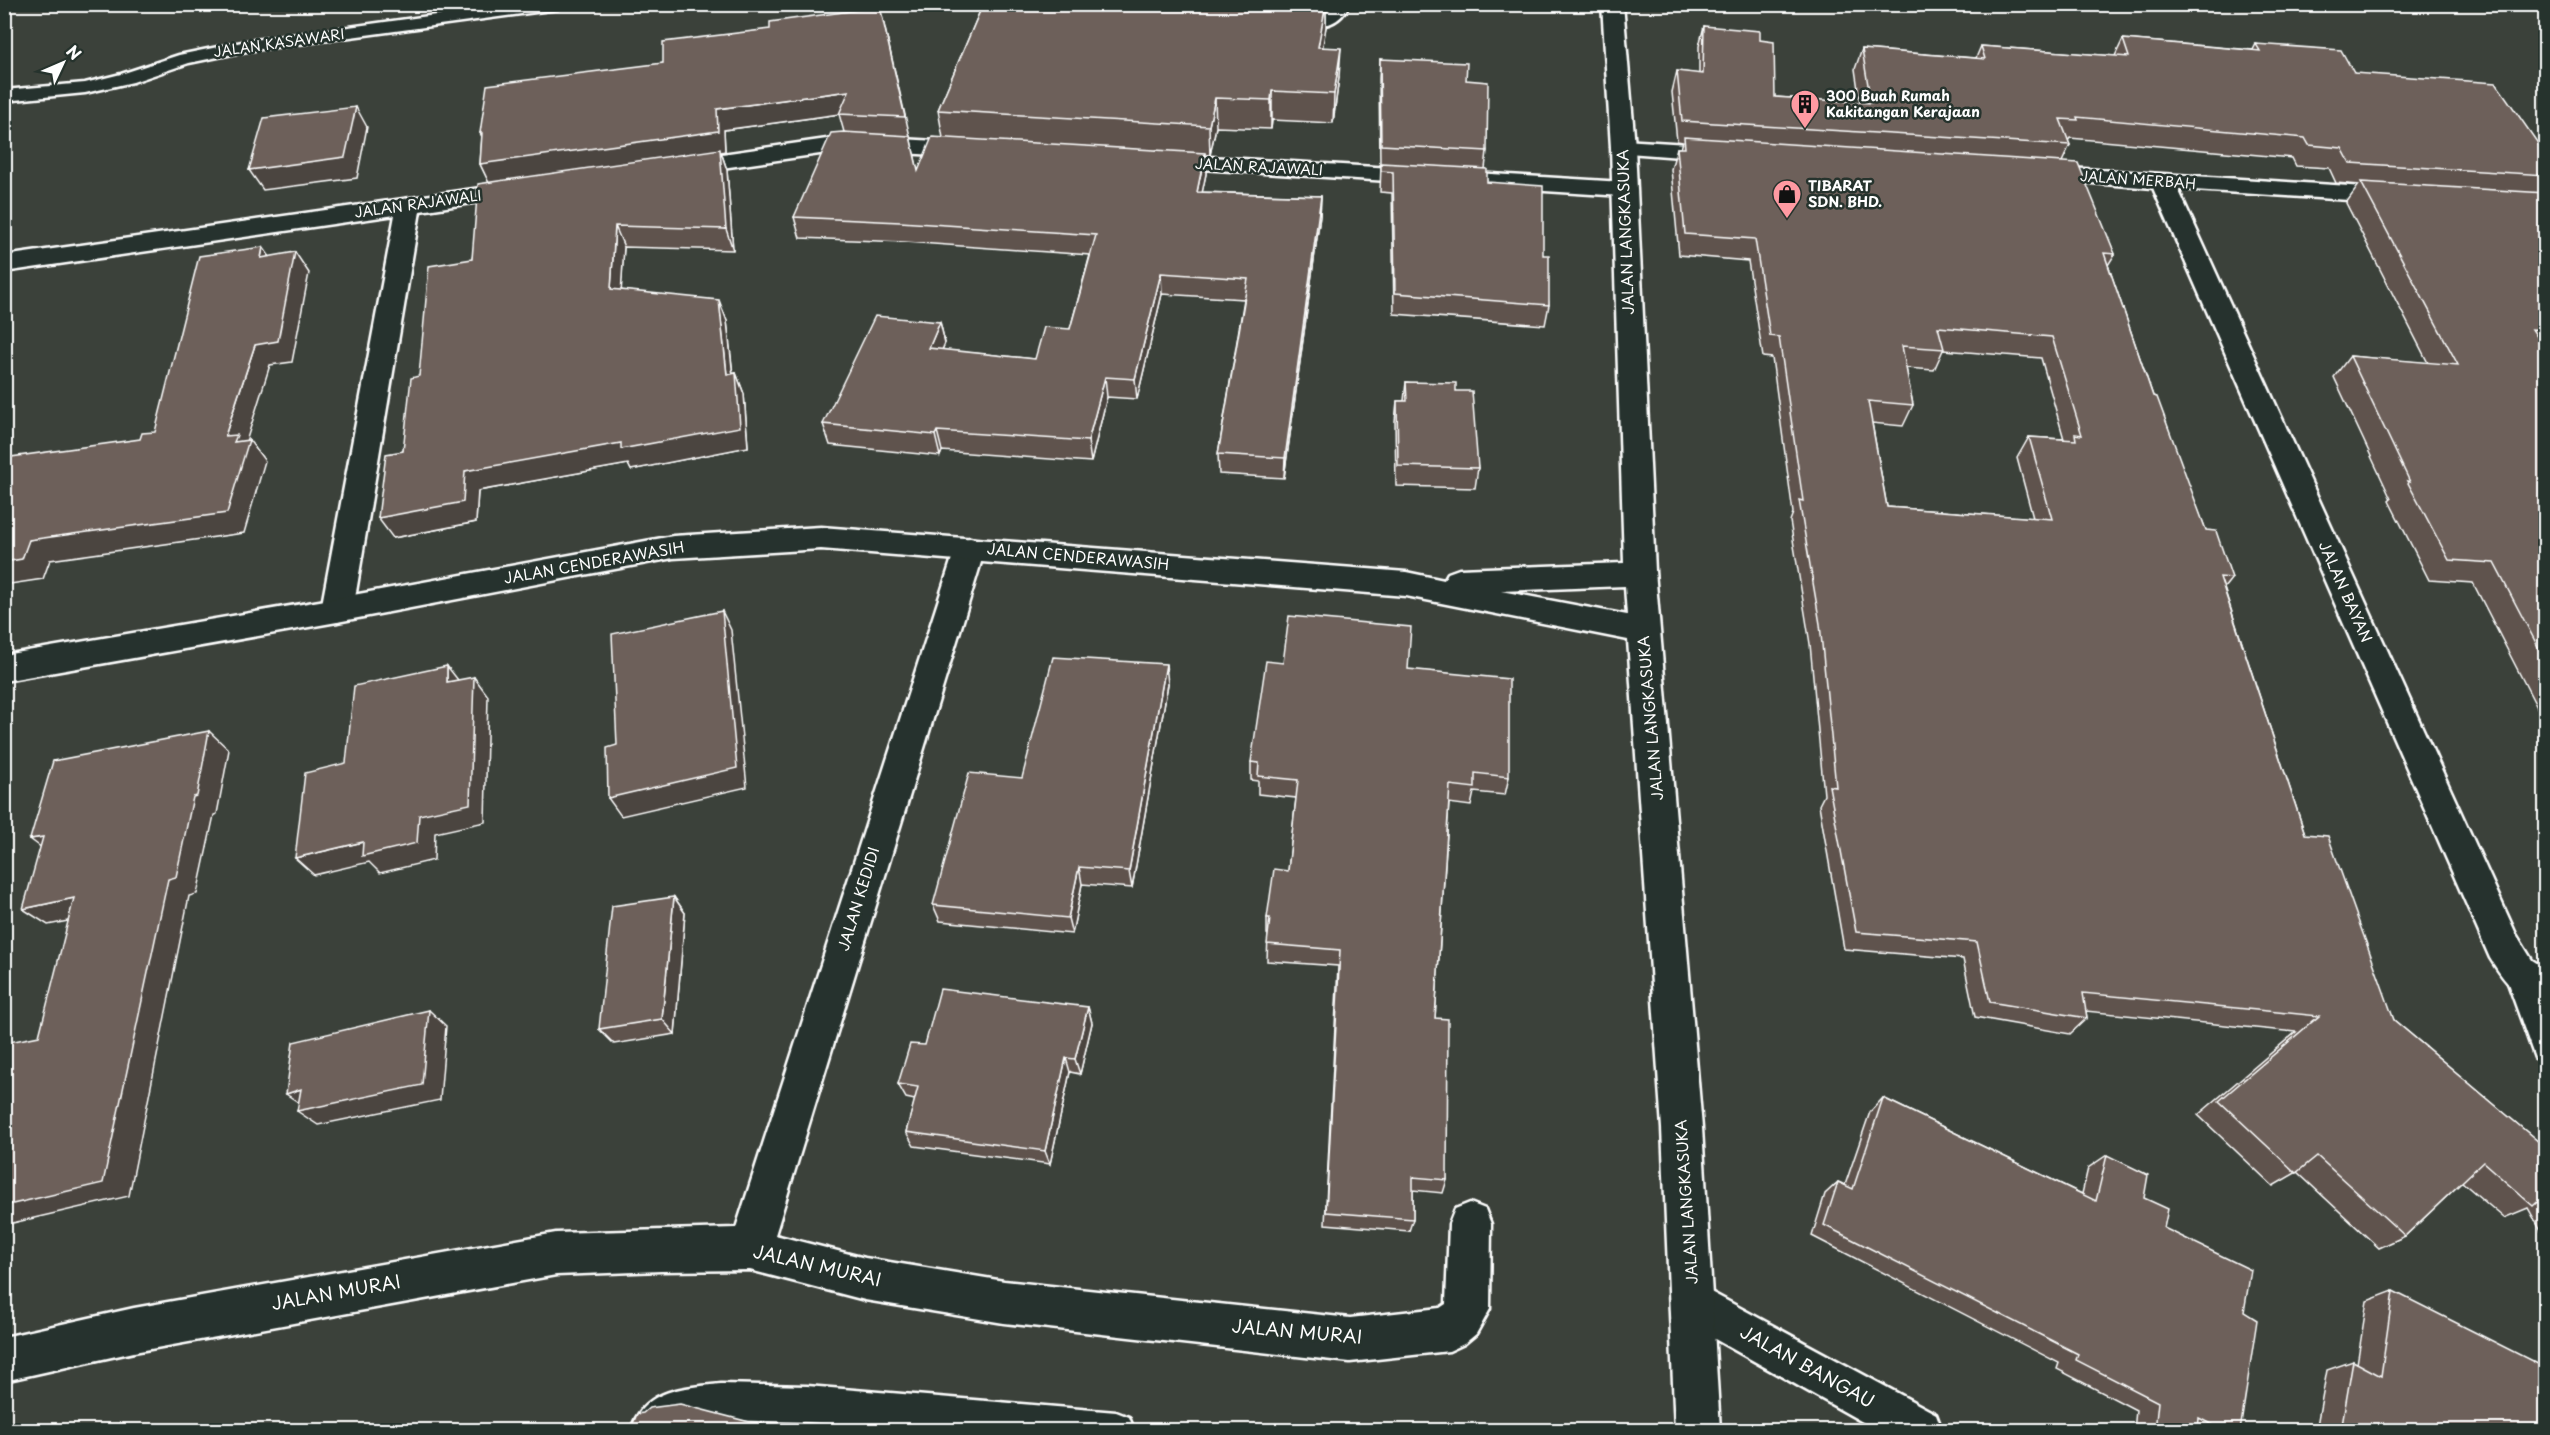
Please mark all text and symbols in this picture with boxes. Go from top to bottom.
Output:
street label: JALAN KASAWARI [212,23,346,62]
north arrow [33,33,93,93]
text: N [61,39,88,65]
place label: 300 Buah Rumah Kakitangan Kerajaan [1826,85,1980,122]
building icon: 300 Buah Rumah Kakitangan Kerajaan [1789,88,1821,130]
street label: JALAN LANGKASUKA [1610,149,1639,315]
street label: JALAN RAJAWALI [1194,153,1324,180]
street label: JALAN MERBAH [2079,165,2197,194]
place label: TIBARAT SDN. BHD. [1808,175,1882,212]
shop icon: TIBARAT SDN. BHD. [1771,178,1803,220]
street label: JALAN RAJAWALI [353,184,483,223]
street label: JALAN CENDERAWASIH [502,534,686,589]
street label: JALAN CENDERAWASIH [986,536,1170,575]
street label: JALAN BAYAN [2314,537,2379,646]
street label: JALAN LANGKASUKA [1631,635,1668,801]
street label: JALAN KEDIDI [831,844,884,953]
street label: JALAN LANGKASUKA [1668,1119,1703,1285]
street label: JALAN MURAI [751,1237,884,1292]
street label: JALAN MURAI [269,1267,402,1316]
street label: JALAN MURAI [1231,1311,1363,1350]
street label: JALAN BANGAU [1736,1318,1880,1414]

